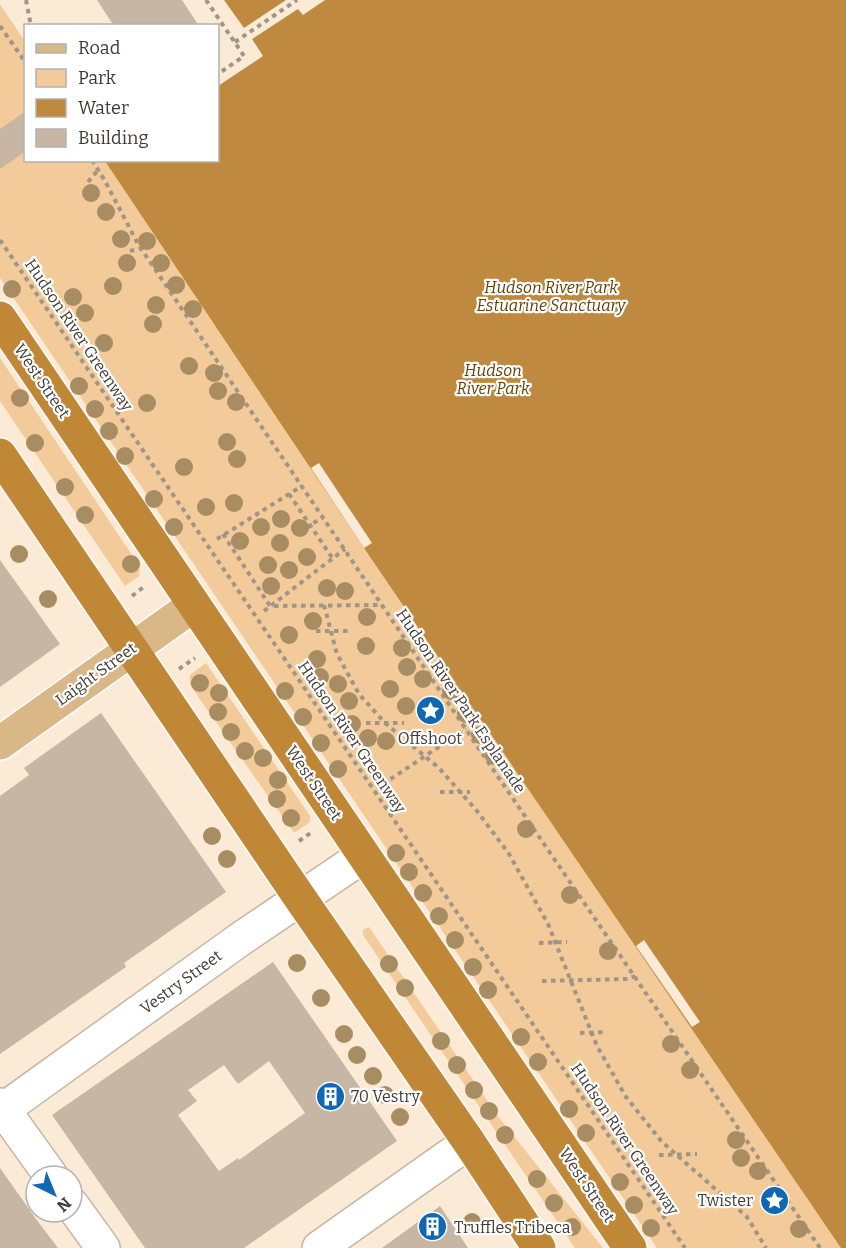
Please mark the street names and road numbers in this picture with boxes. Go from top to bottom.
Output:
street label: Hudson River Greenway [21,255,137,415]
street label: West Street [10,340,74,422]
street label: Hudson River Park Esplanade [392,605,530,797]
street label: Laight Street [52,638,140,710]
street label: Hudson River Greenway [294,657,410,817]
street label: West Street [282,742,346,824]
street label: Vestry Street [136,946,226,1018]
street label: Hudson River Greenway [567,1059,683,1219]
street label: West Street [555,1144,619,1226]

